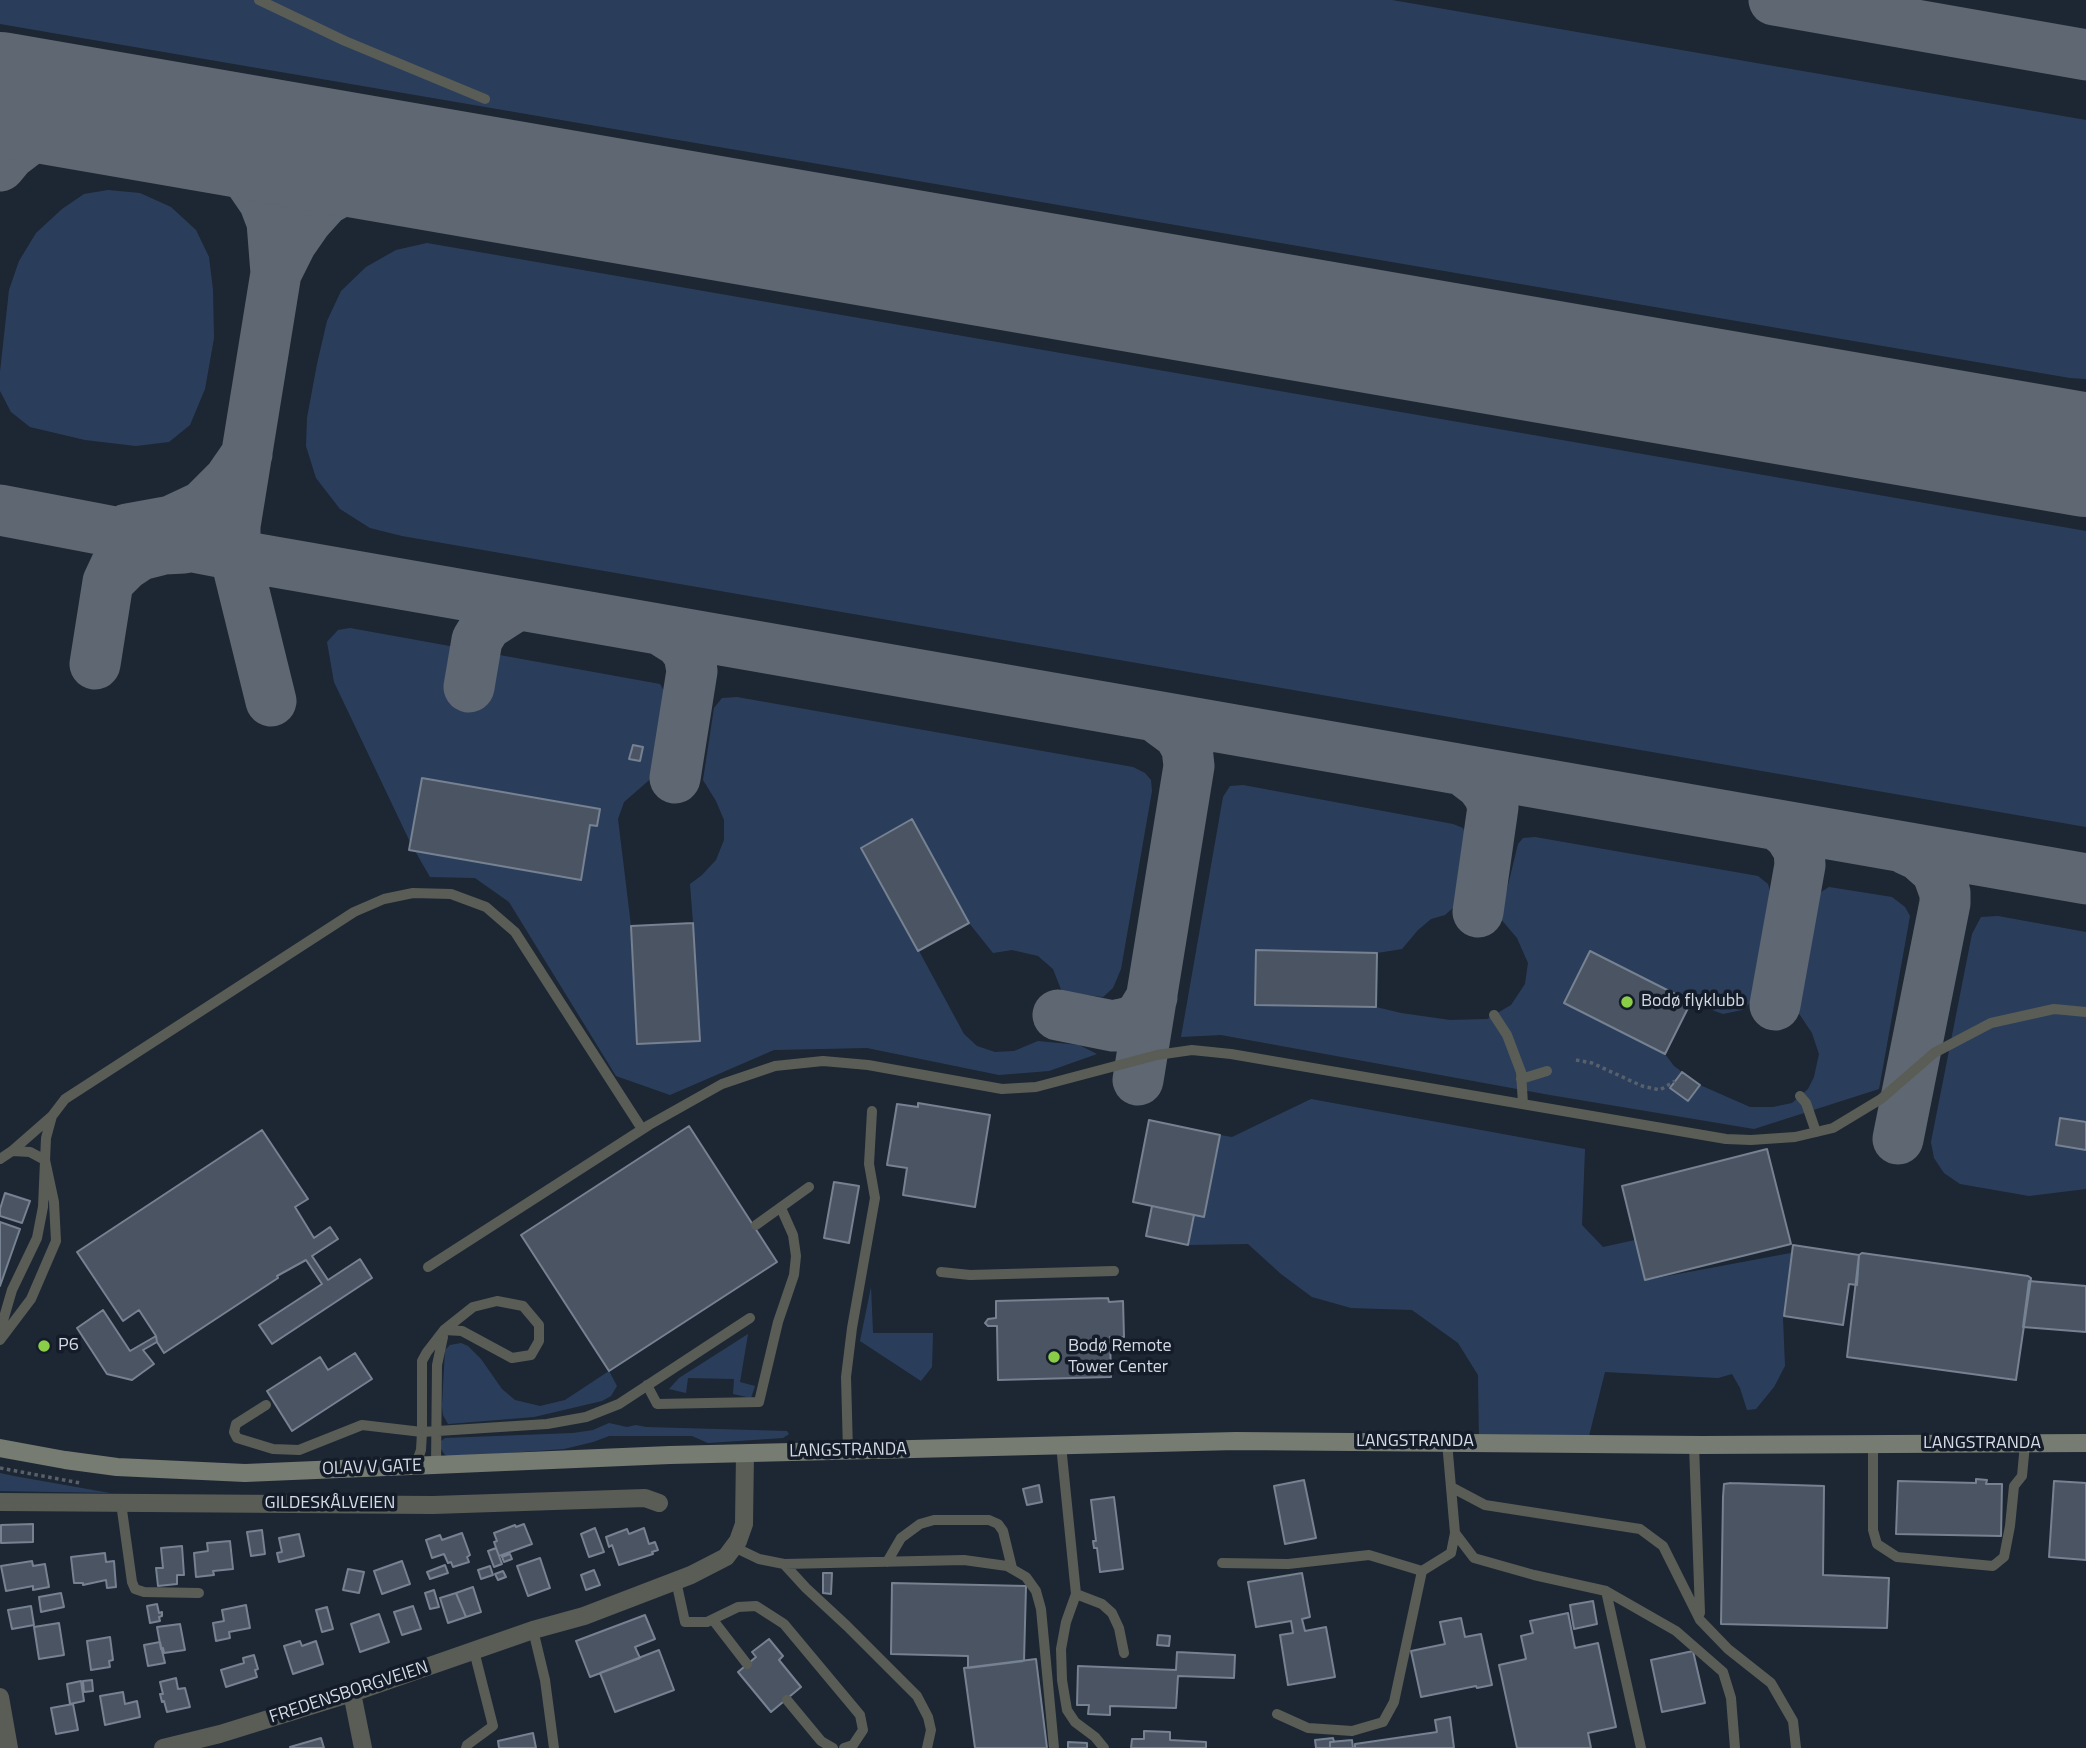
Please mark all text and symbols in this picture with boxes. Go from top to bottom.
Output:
place label: Bodø flyklubb [1641,991,1745,1013]
marker: Bodø flyklubb [1619,994,1635,1010]
place label: P6 [58,1335,79,1357]
place label: Bodø Remote Tower Center [1068,1336,1171,1378]
marker: P6 [36,1338,52,1354]
marker: Bodø Remote Tower Center [1046,1349,1062,1365]
street label: LANGSTRANDA [1356,1431,1474,1453]
street label: LANGSTRANDA [1923,1433,2041,1455]
street label: LANGSTRANDA [789,1439,907,1463]
street label: OLAV V GATE [322,1455,422,1481]
street label: GILDESKÅLVEIEN [265,1493,395,1515]
street label: FREDENSBORGVEIEN [267,1657,431,1729]

